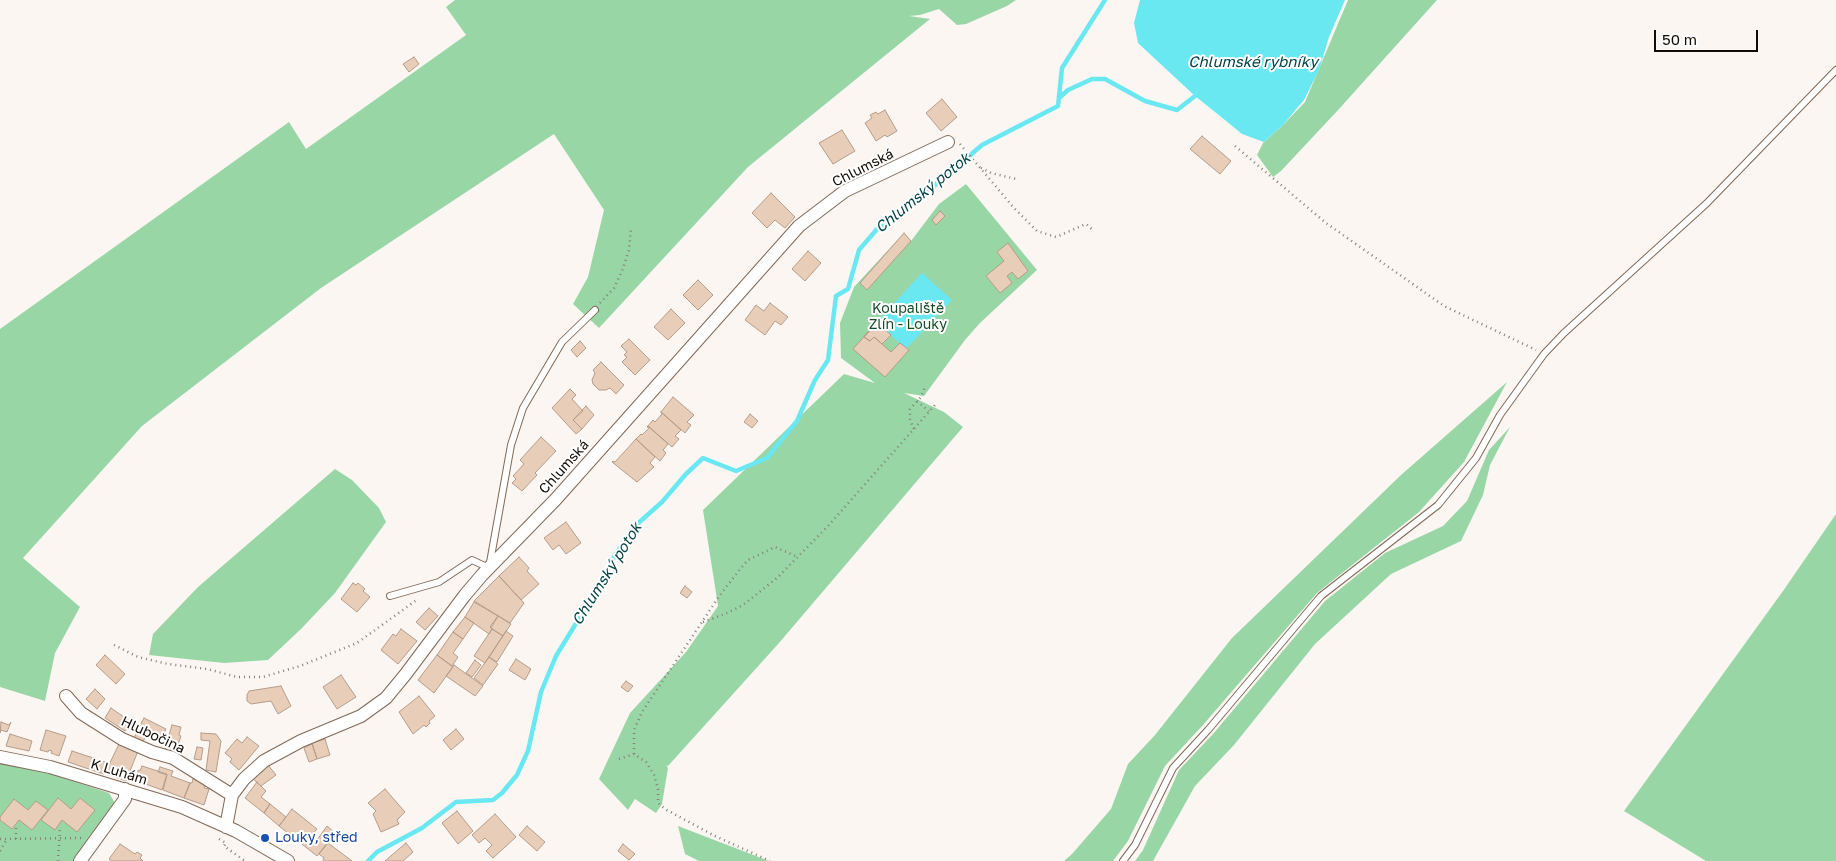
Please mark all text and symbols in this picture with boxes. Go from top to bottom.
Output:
scale bar [1656,20,1760,52]
text: 50 m [1662,30,1697,48]
water label: Chlumské rybníky [1188,53,1318,71]
street label: Chlumská [830,145,896,191]
water label: Chlumský potok [872,149,974,237]
park label: Koupaliště Zlín - Louky [869,301,947,334]
street label: Chlumská [535,437,593,497]
water label: Chlumský potok [568,520,646,628]
street label: Hlubočina [118,713,188,757]
street label: K Luhám [89,755,149,789]
place label: Louky, střed [275,830,358,846]
marker: Louky, střed [259,832,271,844]

